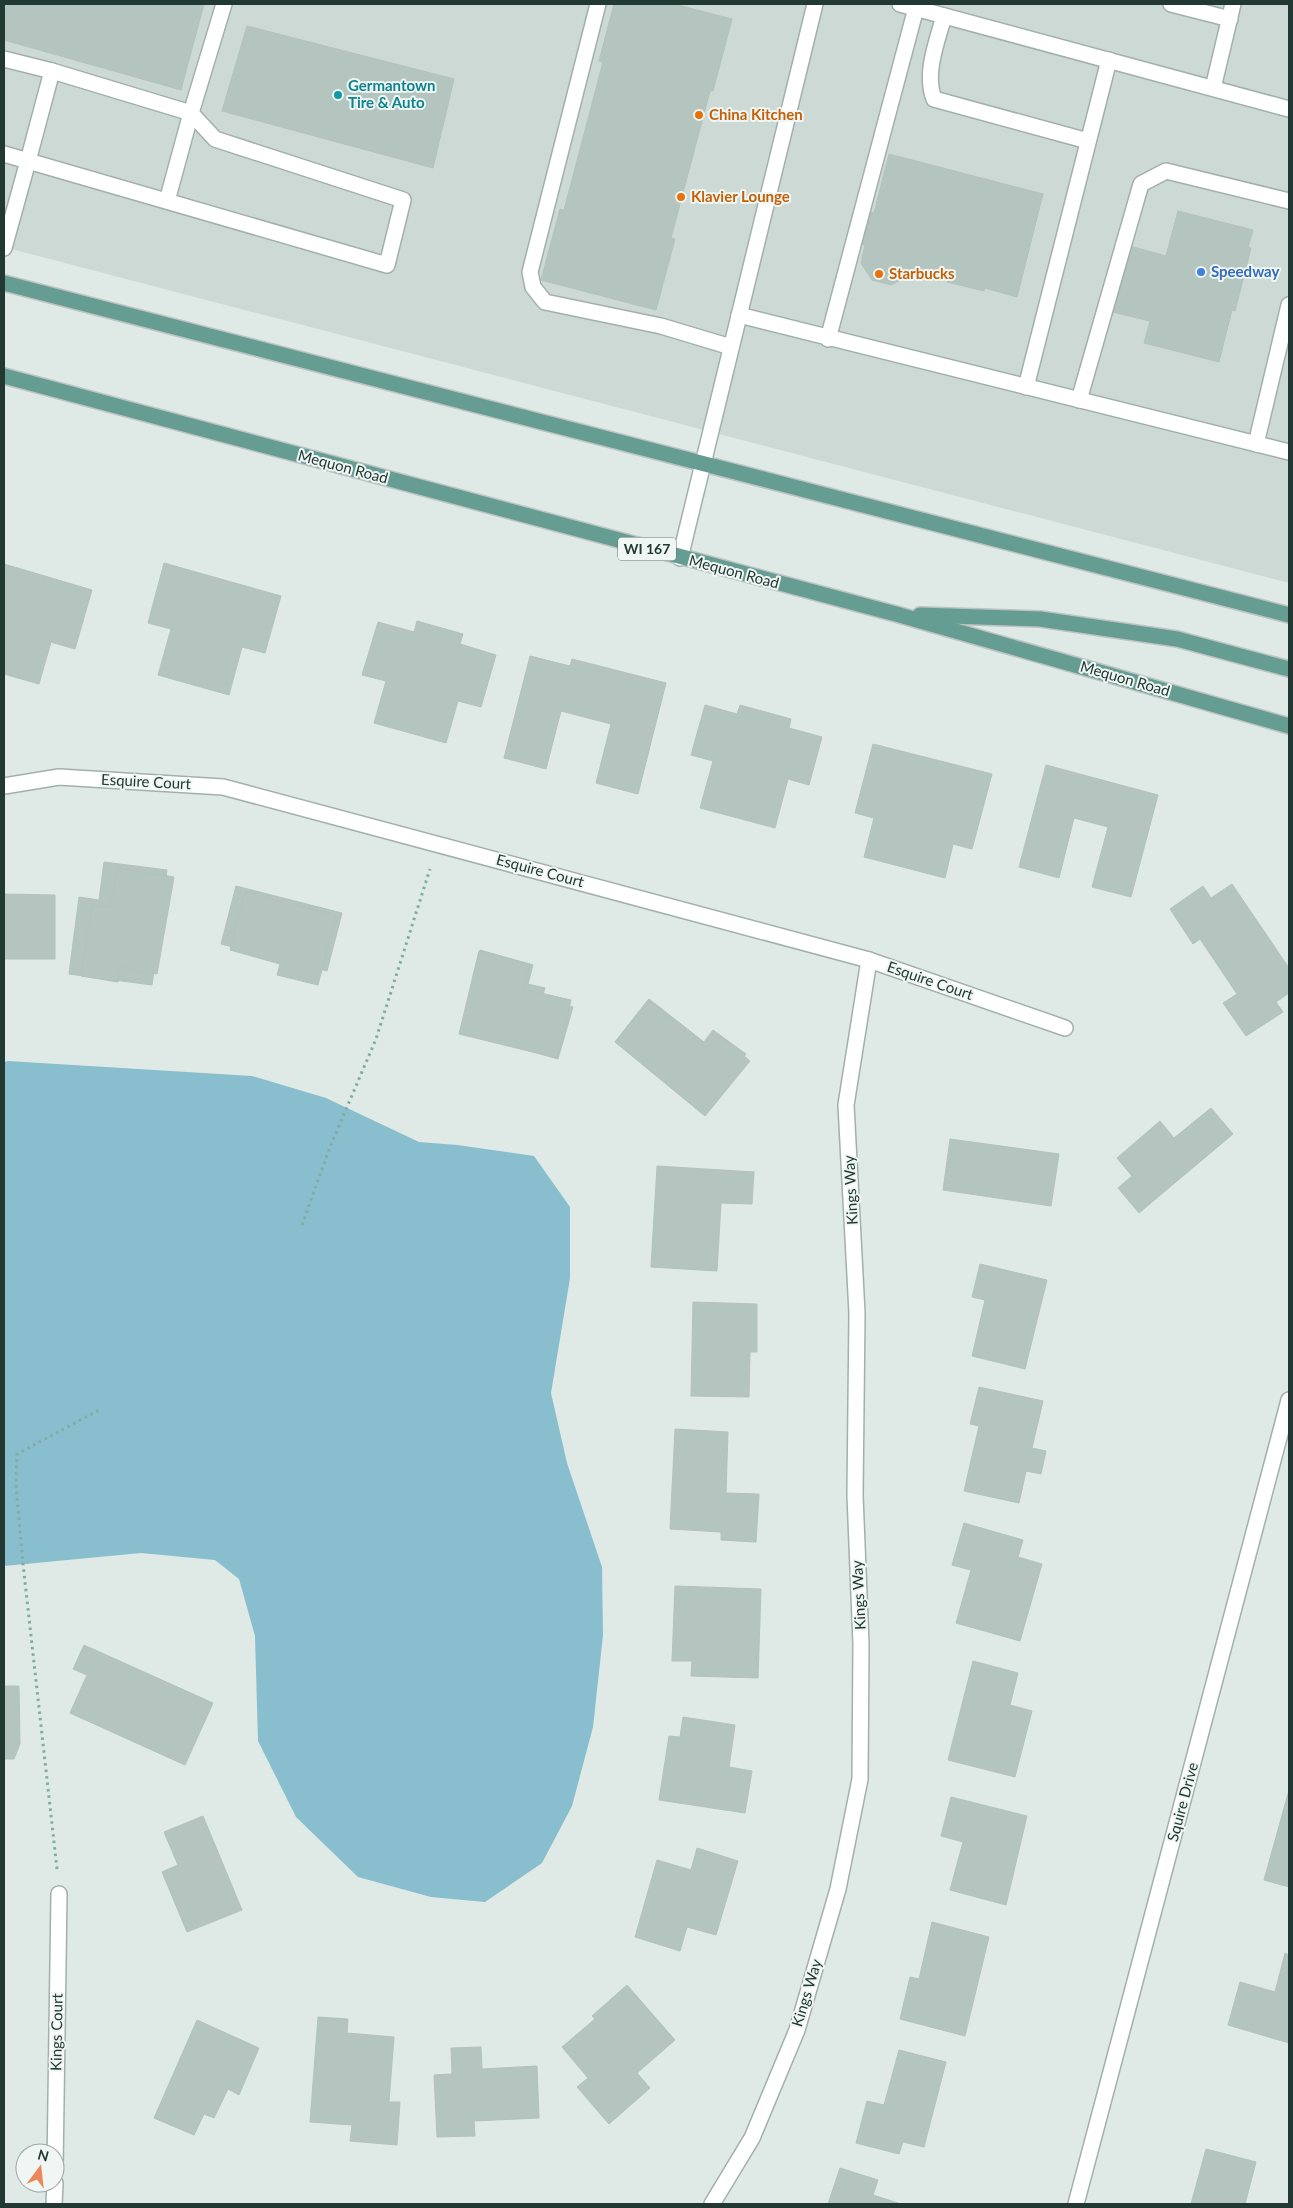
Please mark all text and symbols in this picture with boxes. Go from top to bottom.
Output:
place label: Germantown Tire & Auto [348,76,435,111]
marker: Germantown Tire & Auto [332,89,344,101]
place label: China Kitchen [709,105,803,123]
marker: China Kitchen [693,109,705,121]
place label: Klavier Lounge [691,187,790,205]
marker: Klavier Lounge [675,191,687,203]
place label: Speedway [1211,262,1279,280]
place label: Starbucks [889,264,955,282]
marker: Speedway [1195,266,1207,278]
marker: Starbucks [873,268,885,280]
street label: Mequon Road [296,445,390,487]
road number: WI 167 [618,538,676,560]
street label: Mequon Road [687,550,781,592]
street label: Mequon Road [1078,657,1172,699]
street label: Esquire Court [101,770,192,792]
street label: Esquire Court [495,850,587,891]
street label: Esquire Court [885,957,976,1003]
street label: Kings Way [839,1155,861,1225]
street label: Kings Way [847,1560,869,1630]
street label: Squire Drive [1163,1760,1201,1843]
street label: Kings Way [787,1957,825,2029]
street label: Kings Court [46,1992,66,2071]
north arrow [15,2143,65,2193]
text: N [36,2145,51,2165]

